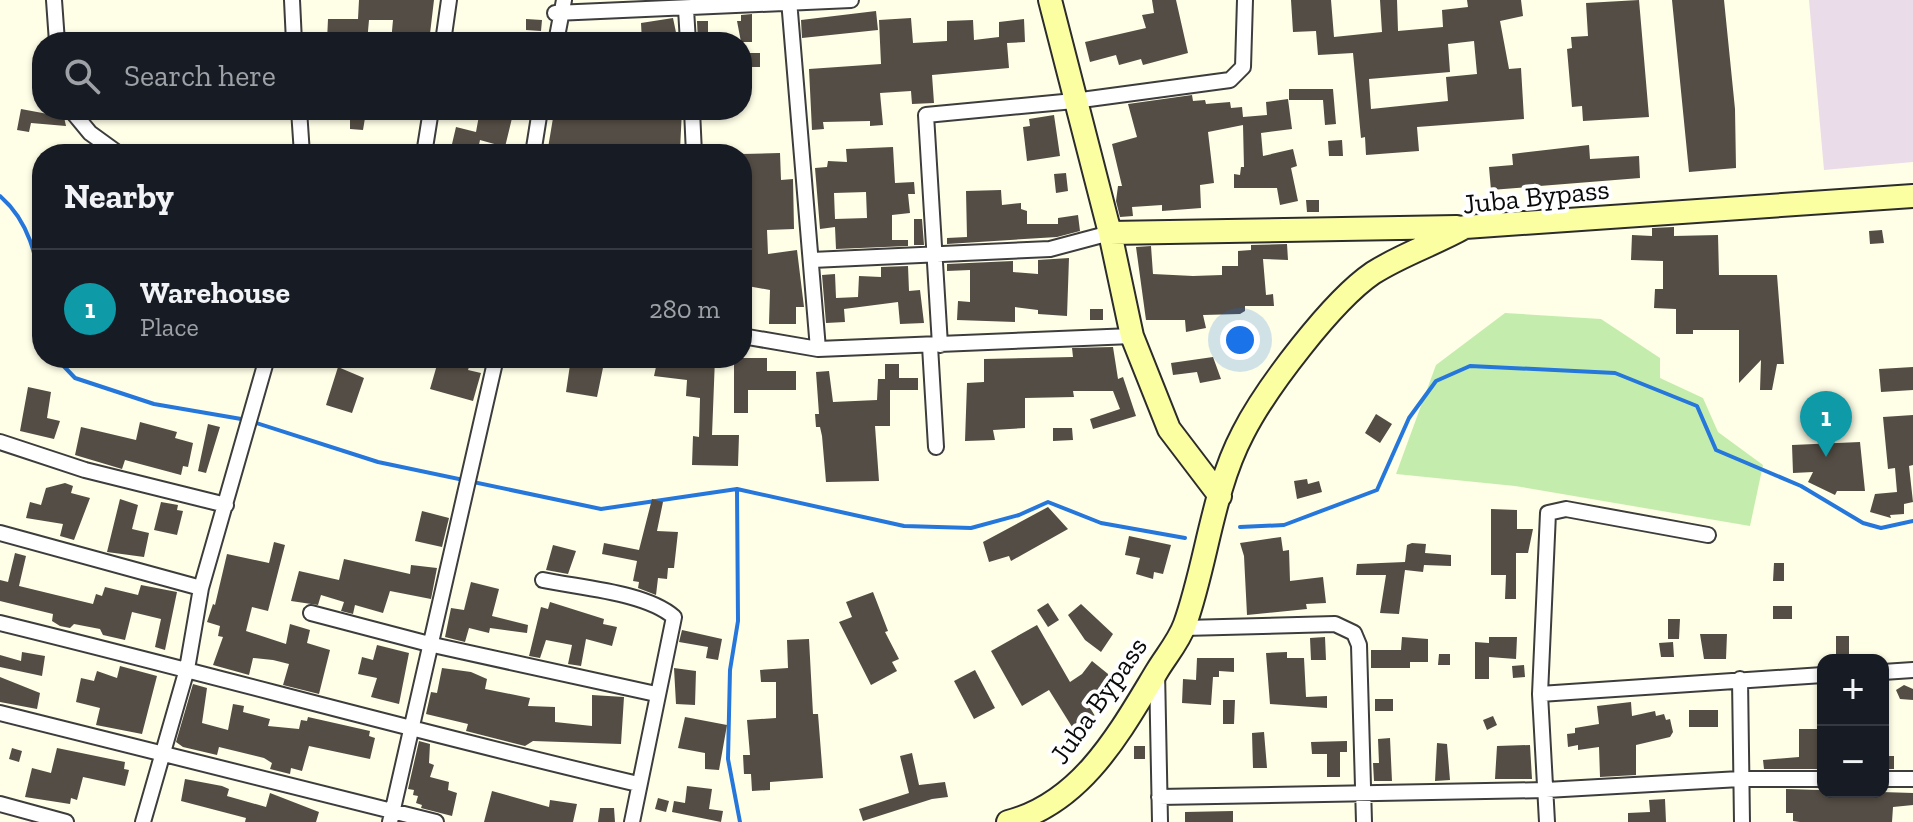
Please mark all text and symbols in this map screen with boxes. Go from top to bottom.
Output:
search box [32,32,752,120]
icon: search [60,54,104,98]
text: Search here [124,58,276,94]
street label: Juba Bypass [1461,172,1611,221]
text: Nearby [64,176,174,217]
text: Warehouse [140,275,290,311]
text: 1 [85,293,95,325]
text: 280 m [649,293,720,325]
text: Place [140,311,199,343]
your location [1220,320,1260,360]
pin: 1 [1800,391,1852,457]
street label: Juba Bypass [1043,631,1154,770]
map controls [1817,654,1889,798]
button: + [1817,654,1889,726]
button: − [1817,726,1889,798]

